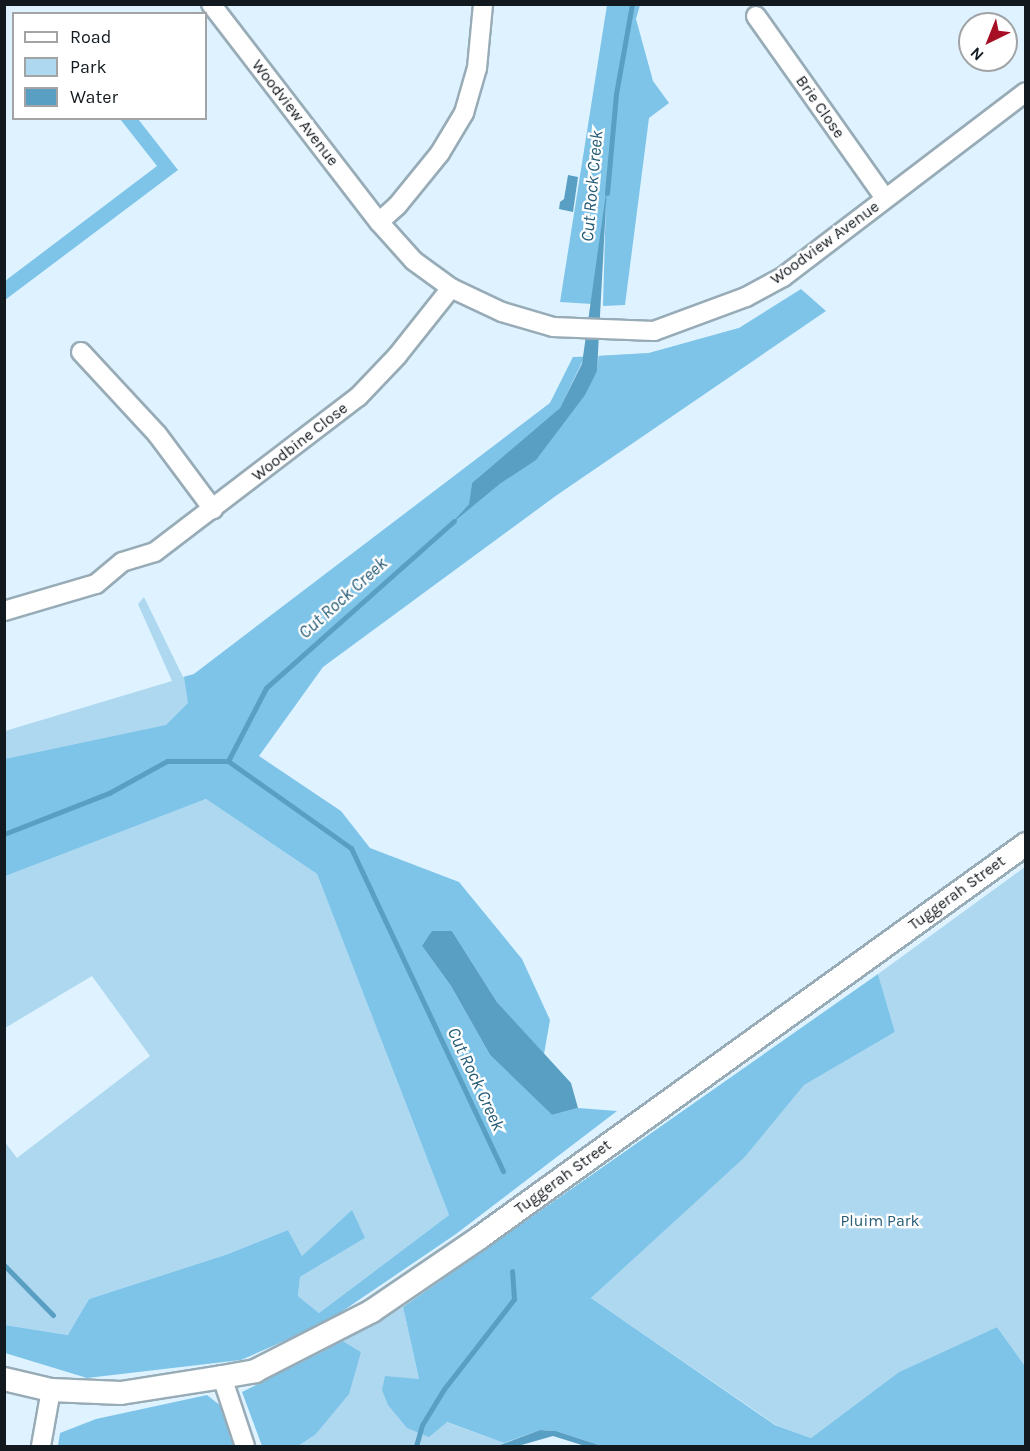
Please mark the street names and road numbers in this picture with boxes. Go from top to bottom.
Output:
street label: Woodview Avenue [247,56,343,170]
street label: Brie Close [791,72,849,142]
street label: Woodview Avenue [767,197,883,289]
street label: Woodbine Close [248,399,352,485]
street label: Tuggerah Street [905,851,1009,935]
street label: Tuggerah Street [511,1135,615,1219]

